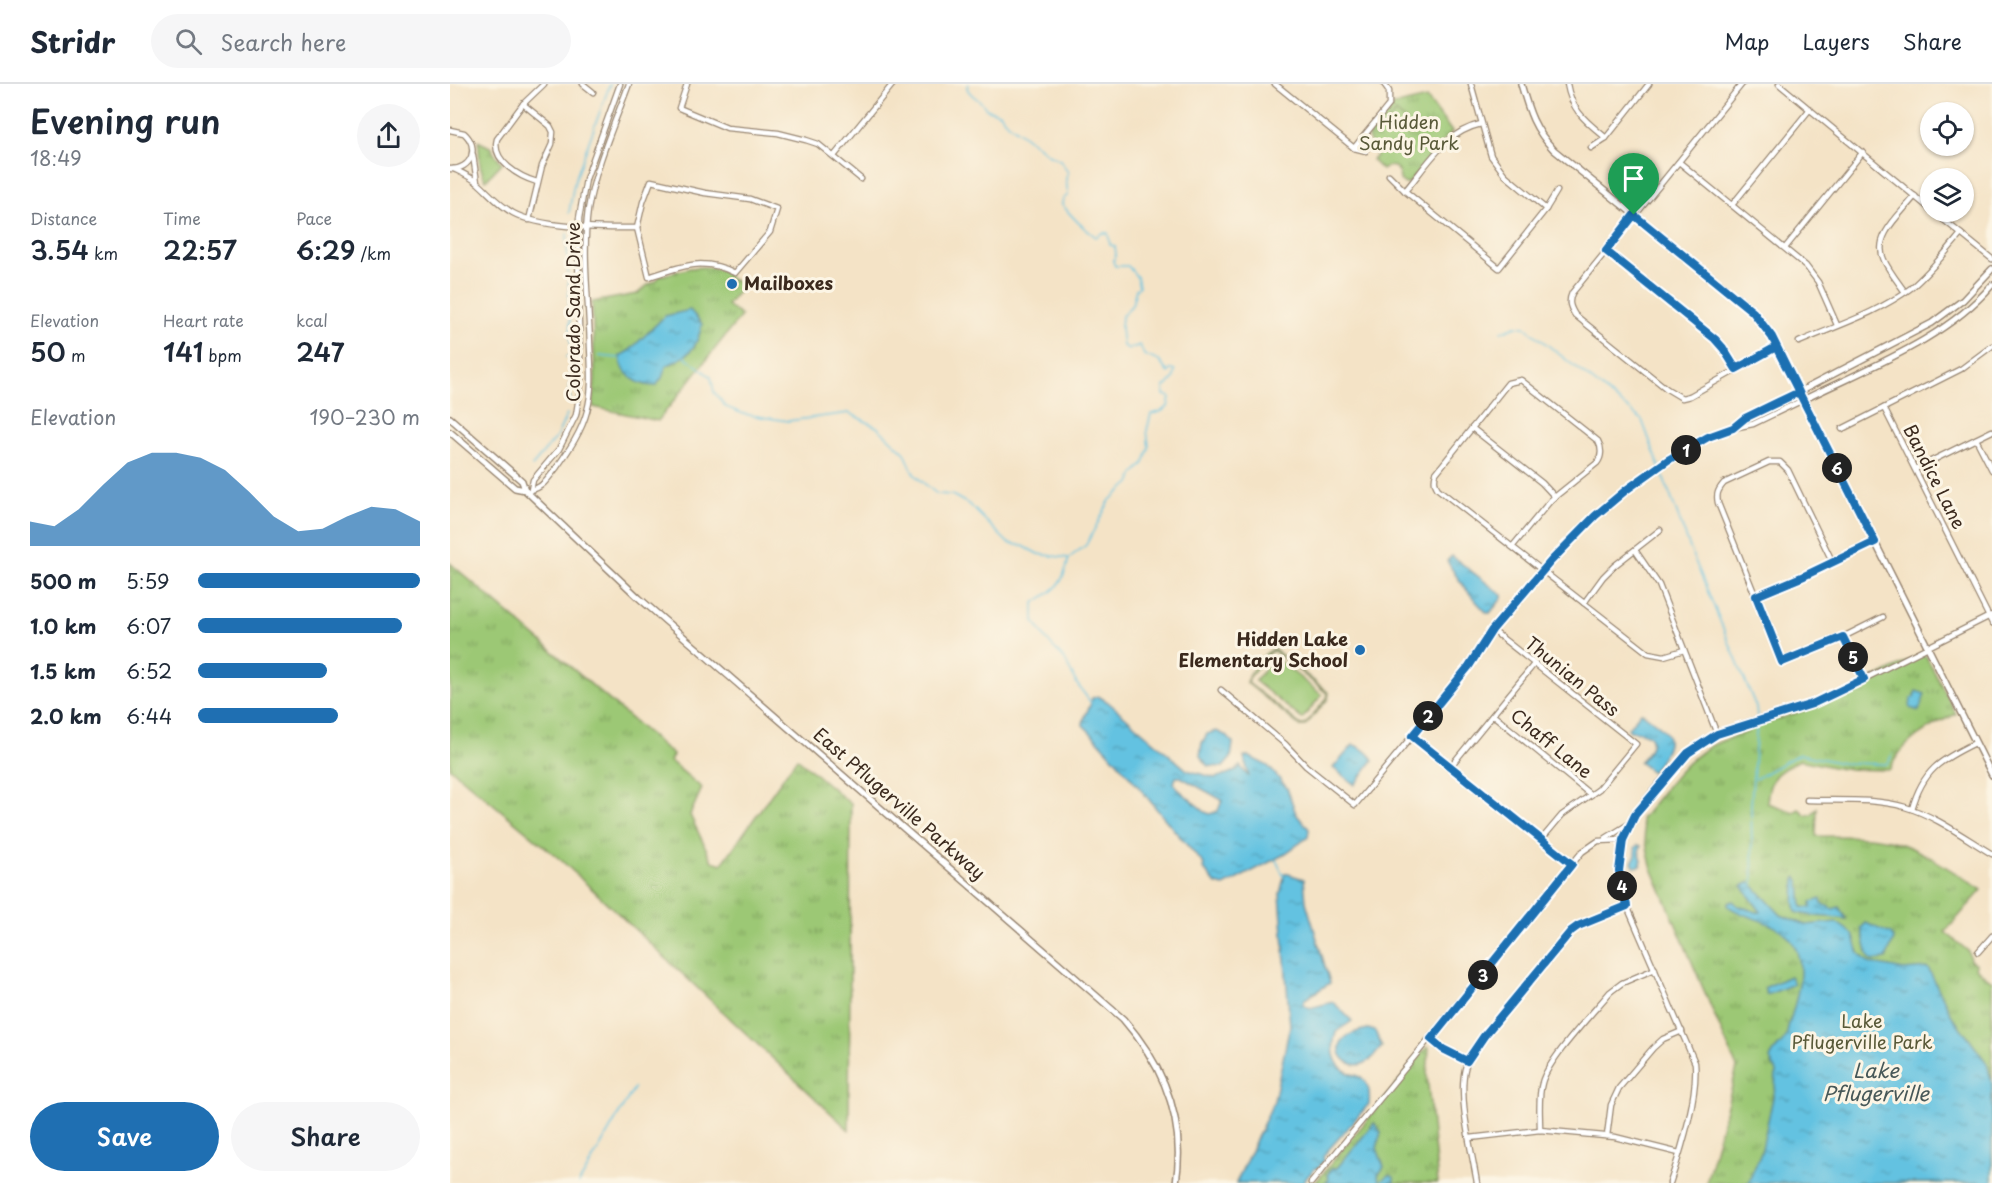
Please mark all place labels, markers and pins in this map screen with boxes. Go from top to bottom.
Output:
pin [1608,153,1659,215]
place label: Mailboxes [744,269,834,296]
marker: Mailboxes [725,277,739,291]
pin: 1 [1671,435,1701,465]
pin: 6 [1822,453,1852,483]
place label: Hidden Lake Elementary School [1178,625,1348,673]
pin: 5 [1838,642,1868,672]
marker: Hidden Lake Elementary School [1353,643,1367,657]
pin: 2 [1413,701,1443,731]
pin: 4 [1607,871,1637,901]
pin: 3 [1468,960,1498,990]

